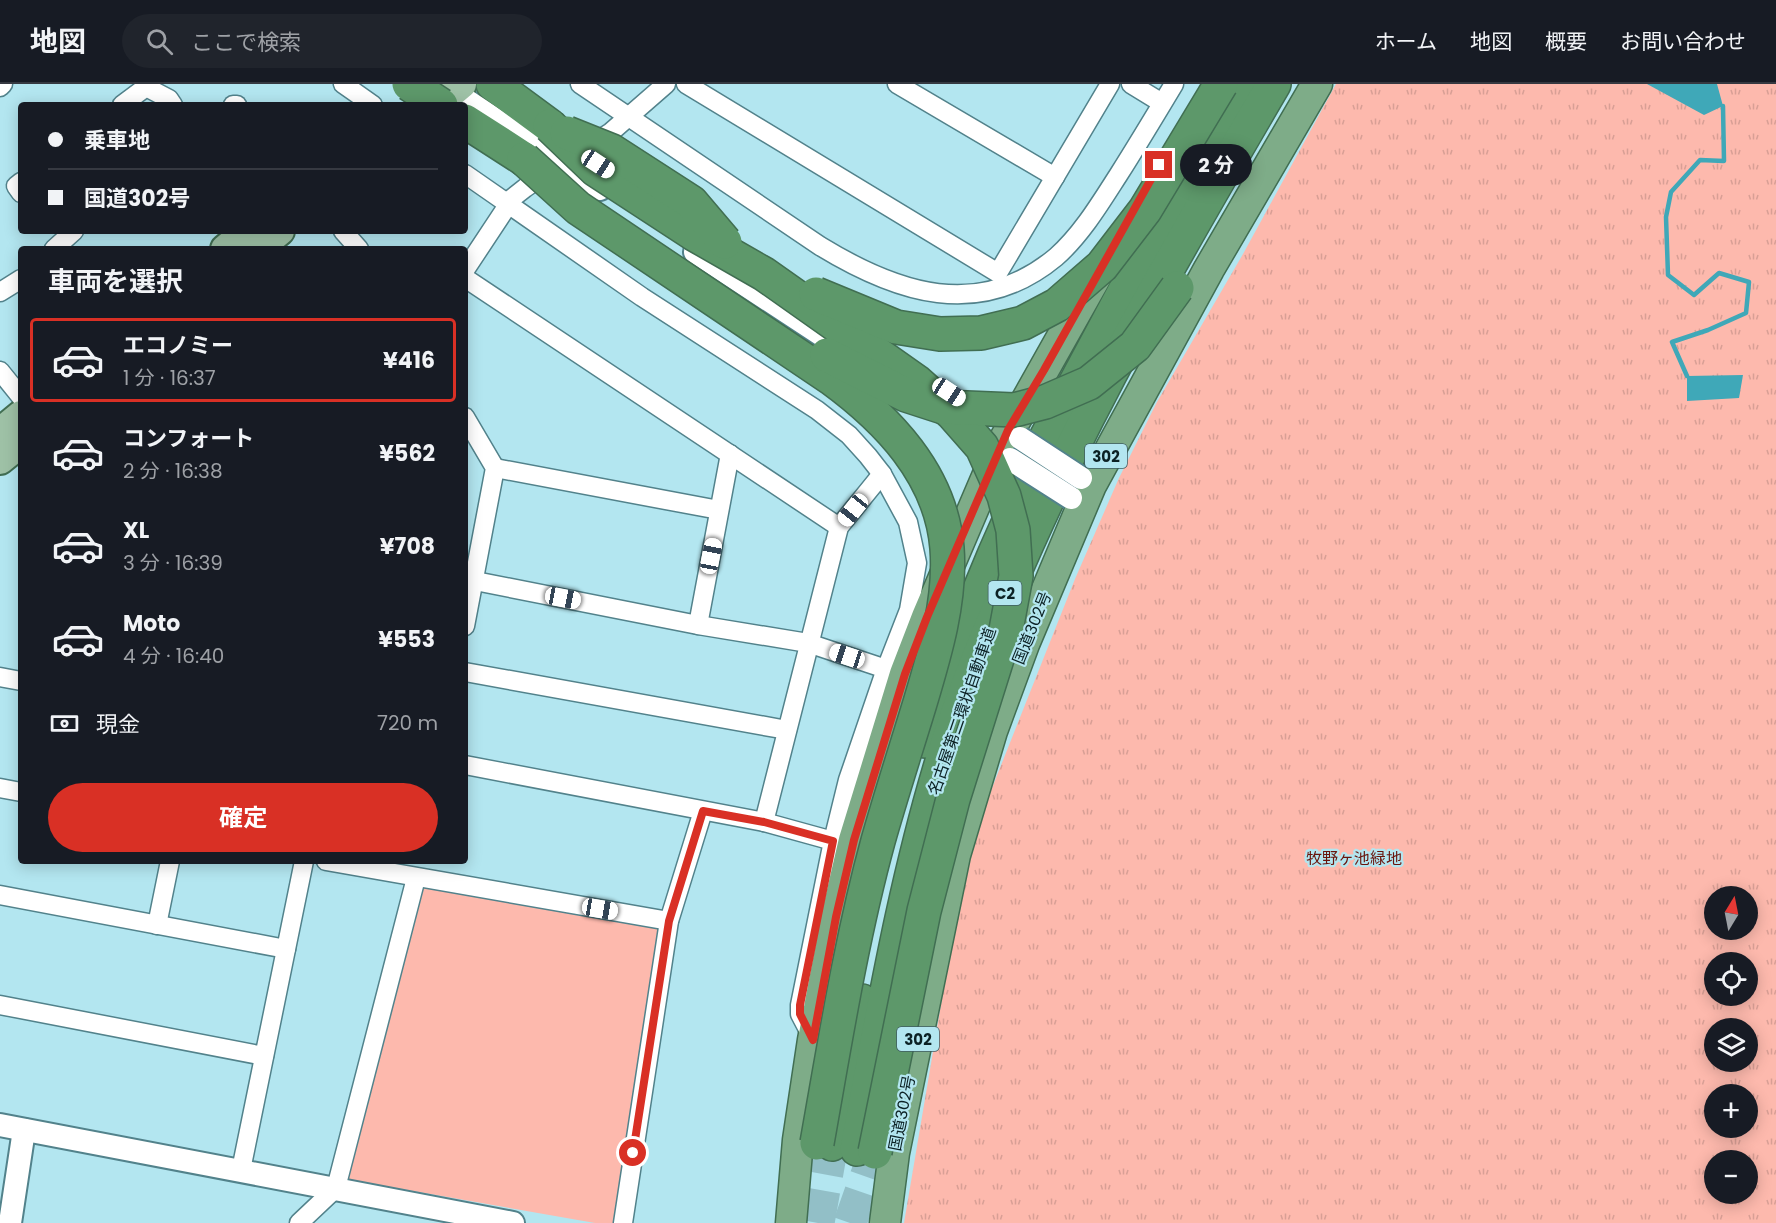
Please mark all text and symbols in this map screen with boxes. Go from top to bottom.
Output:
search box [122,14,542,68]
text: 地図 [30,22,86,61]
icon: search [143,25,176,58]
text: ここで検索 [191,27,301,58]
text: ホーム [1375,27,1437,56]
text: 地図 [1470,27,1512,56]
text: 概要 [1545,27,1587,56]
text: お問い合わせ [1620,27,1746,56]
text: 乗車地 [84,125,150,156]
callout: 2 分 [1180,144,1252,186]
car [578,147,618,181]
route end [1145,151,1172,178]
text: 2 分 [1198,151,1234,179]
text: 国道302号 [84,183,190,214]
text: 車両を選択 [48,263,183,300]
text: エコノミー [123,330,233,361]
icon: car [51,333,105,387]
text: ¥416 [383,345,435,376]
text: 1 分 · 16:37 [123,364,216,392]
car [929,375,969,409]
text: コンフォート [123,423,254,454]
icon: car [51,426,105,480]
text: ¥562 [379,438,435,469]
road number: 302 [1085,444,1127,468]
text: 2 分 · 16:38 [123,457,223,485]
car [835,490,871,530]
text: XL [123,515,149,546]
icon: car [51,519,105,573]
text: ¥708 [380,531,435,562]
car [699,537,723,575]
text: 3 分 · 16:39 [123,549,223,577]
road number: C2 [988,581,1022,605]
car [544,586,582,610]
street label: 国道302号 [1007,588,1057,668]
text: Moto [123,608,180,639]
icon: car [51,612,105,666]
text: ¥553 [378,624,435,655]
street label: 名古屋第二環状自動車道 [922,624,1002,798]
text: 4 分 · 16:40 [123,642,224,670]
car [827,642,867,670]
icon: cash [48,707,81,740]
text: 現金 [96,709,140,740]
text: 720 m [377,709,438,737]
button: 確定 [48,783,438,852]
park label: 牧野ヶ池緑地 [1306,847,1402,870]
north arrow [1704,886,1758,940]
map controls [1704,886,1758,1204]
car [581,897,619,921]
button: locate [1704,952,1758,1006]
button: layers [1704,1018,1758,1072]
road number: 302 [897,1027,939,1051]
street label: 国道302号 [883,1073,921,1153]
button: + [1704,1084,1758,1138]
route start [619,1139,646,1166]
button: − [1704,1150,1758,1204]

